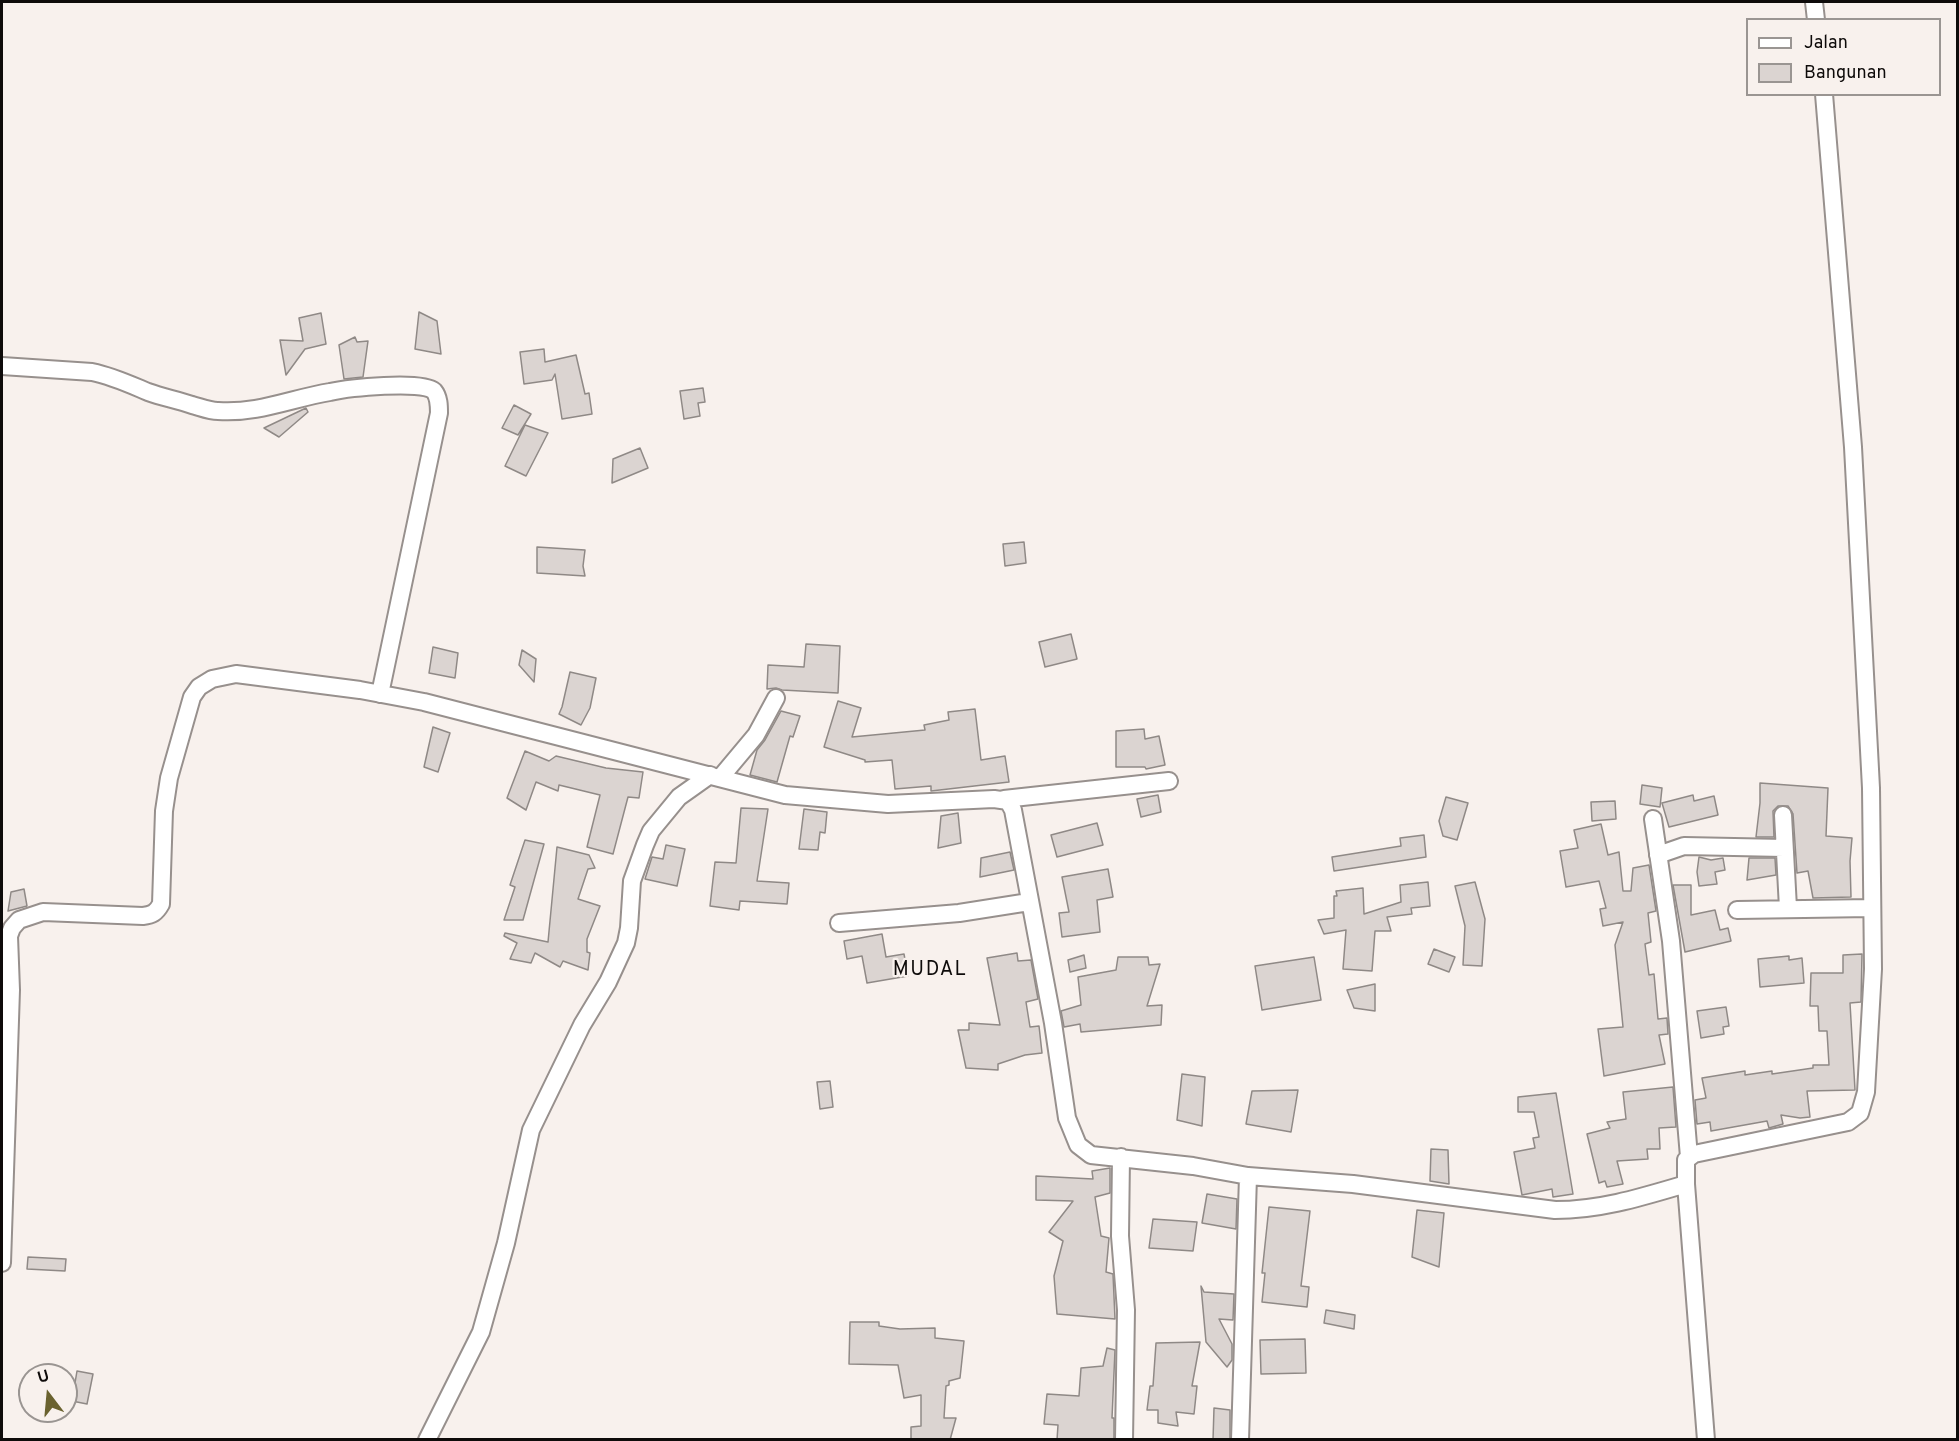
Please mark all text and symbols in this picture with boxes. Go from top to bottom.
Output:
legend [1746,18,1941,96]
text: Jalan [1804,32,1848,55]
text: Bangunan [1804,62,1887,85]
district label: MUDAL [893,959,967,983]
north arrow [18,1363,78,1423]
text: U [35,1366,52,1389]

